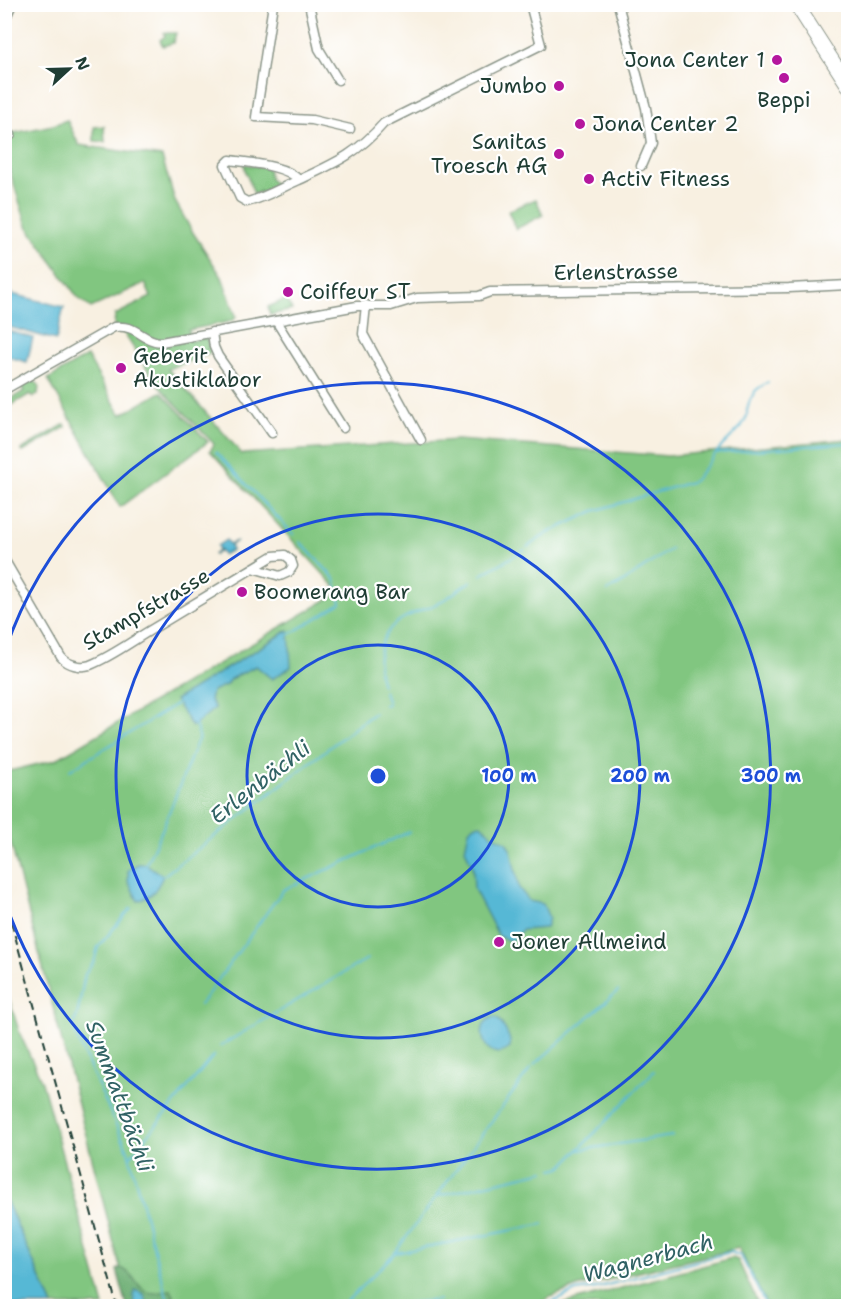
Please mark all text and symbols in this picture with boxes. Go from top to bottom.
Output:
north arrow [39,39,99,99]
place label: Jona Center 1 [624,46,765,74]
marker: Jona Center 1 [770,53,784,67]
text: N [70,54,95,73]
marker: Beppi [777,71,791,85]
place label: Jumbo [479,72,547,100]
marker: Jumbo [552,79,566,93]
place label: Beppi [757,86,811,114]
place label: Jona Center 2 [592,110,739,138]
marker: Jona Center 2 [573,117,587,131]
place label: Sanitas Troesch AG [431,128,547,180]
marker: Sanitas Troesch AG [552,147,566,161]
place label: Activ Fitness [601,165,730,193]
marker: Activ Fitness [582,172,596,186]
street label: Erlenstrasse [553,257,679,287]
place label: Coiffeur ST [300,278,411,306]
marker: Coiffeur ST [281,285,295,299]
place label: Geberit Akustiklabor [133,342,262,394]
marker: Geberit Akustiklabor [114,361,128,375]
street label: Stampfstrasse [77,561,215,657]
place label: Boomerang Bar [254,578,410,606]
marker: Boomerang Bar [235,585,249,599]
water label: Erlenbächli [204,733,317,830]
text: 100 m [481,764,537,788]
text: 200 m [610,764,671,788]
text: 300 m [741,764,802,788]
centre of rings [368,766,388,786]
place label: Joner Allmeind [511,928,667,956]
marker: Joner Allmeind [492,935,506,949]
water label: Summattbächli [79,1016,161,1177]
water label: Wagnerbach [579,1227,717,1289]

